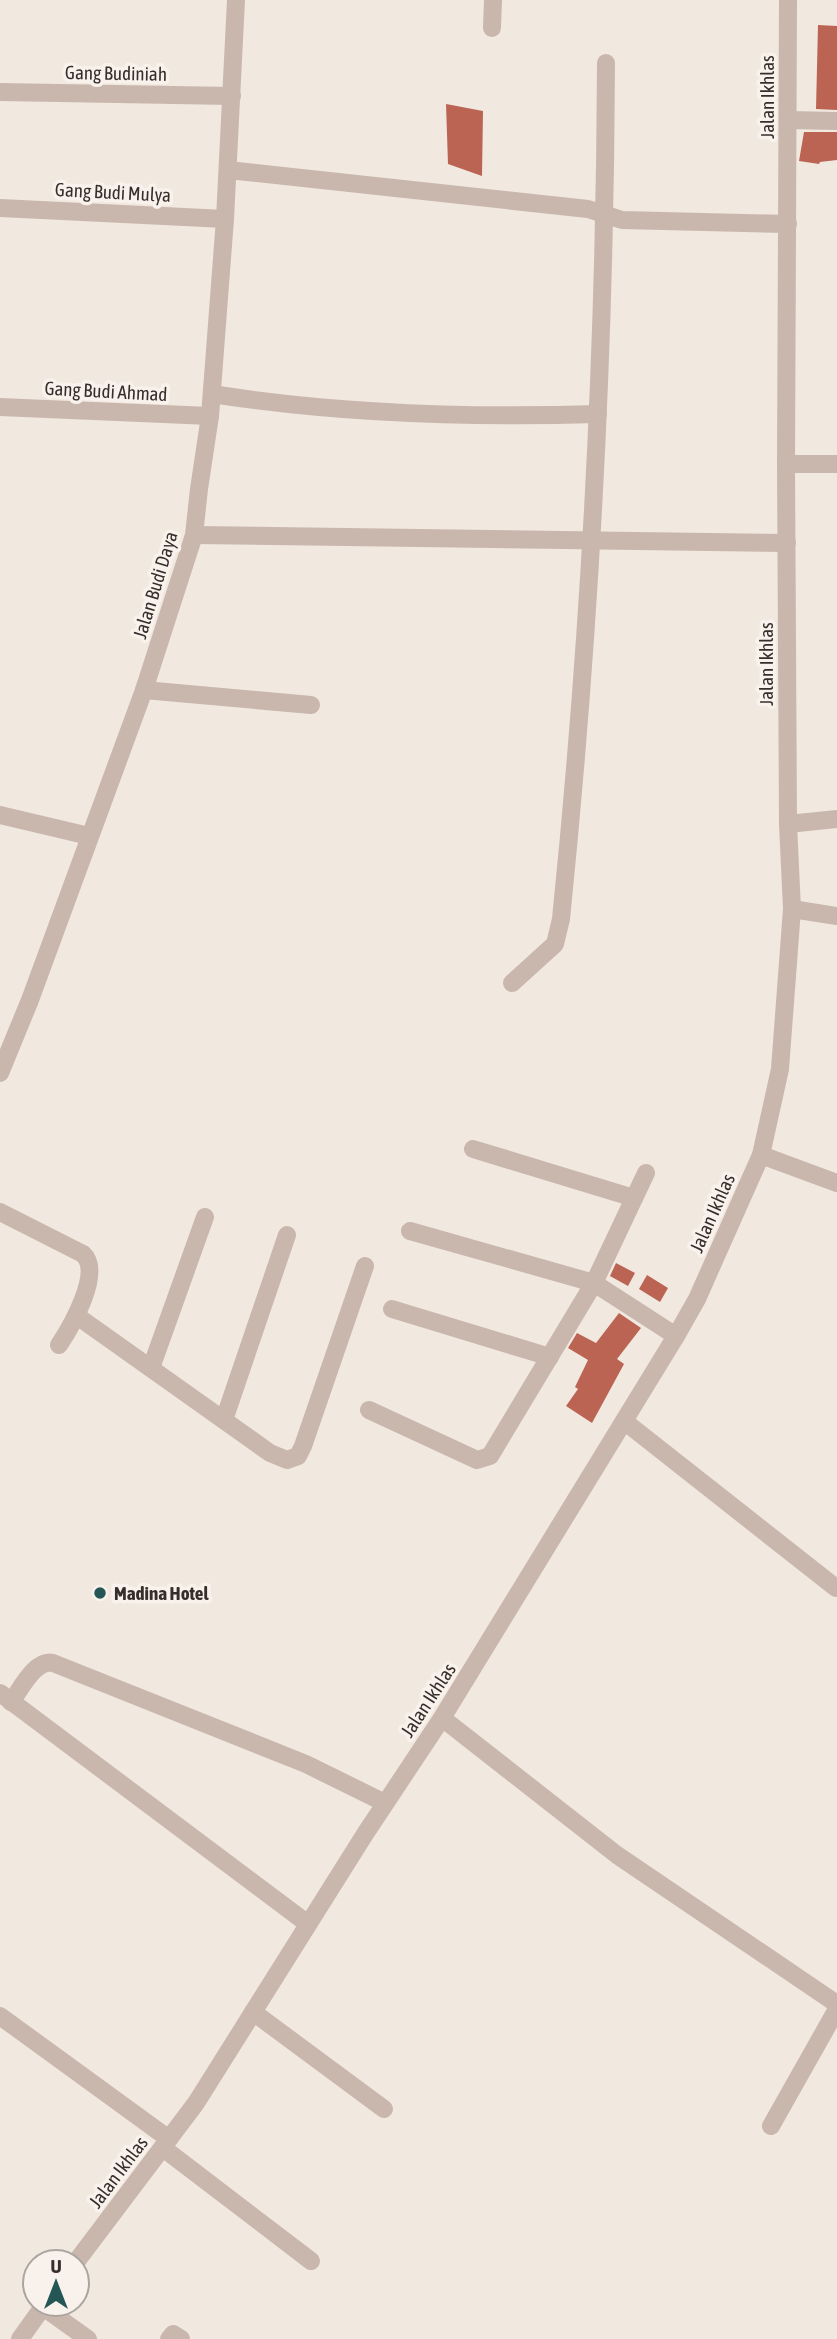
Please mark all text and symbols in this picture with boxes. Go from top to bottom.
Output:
street label: Jalan Ikhlas [756,55,778,139]
street label: Gang Budiniah [65,61,167,85]
street label: Gang Budi Mulya [54,178,172,206]
street label: Gang Budi Ahmad [44,377,168,405]
street label: Jalan Budi Daya [128,529,182,641]
street label: Jalan Ikhlas [755,622,777,706]
street label: Jalan Ikhlas [685,1170,739,1256]
place label: Madina Hotel [114,1582,209,1604]
marker: Madina Hotel [92,1585,108,1601]
street label: Jalan Ikhlas [396,1659,460,1741]
street label: Jalan Ikhlas [84,2132,152,2212]
north arrow [21,2248,91,2318]
text: U [50,2255,62,2277]

